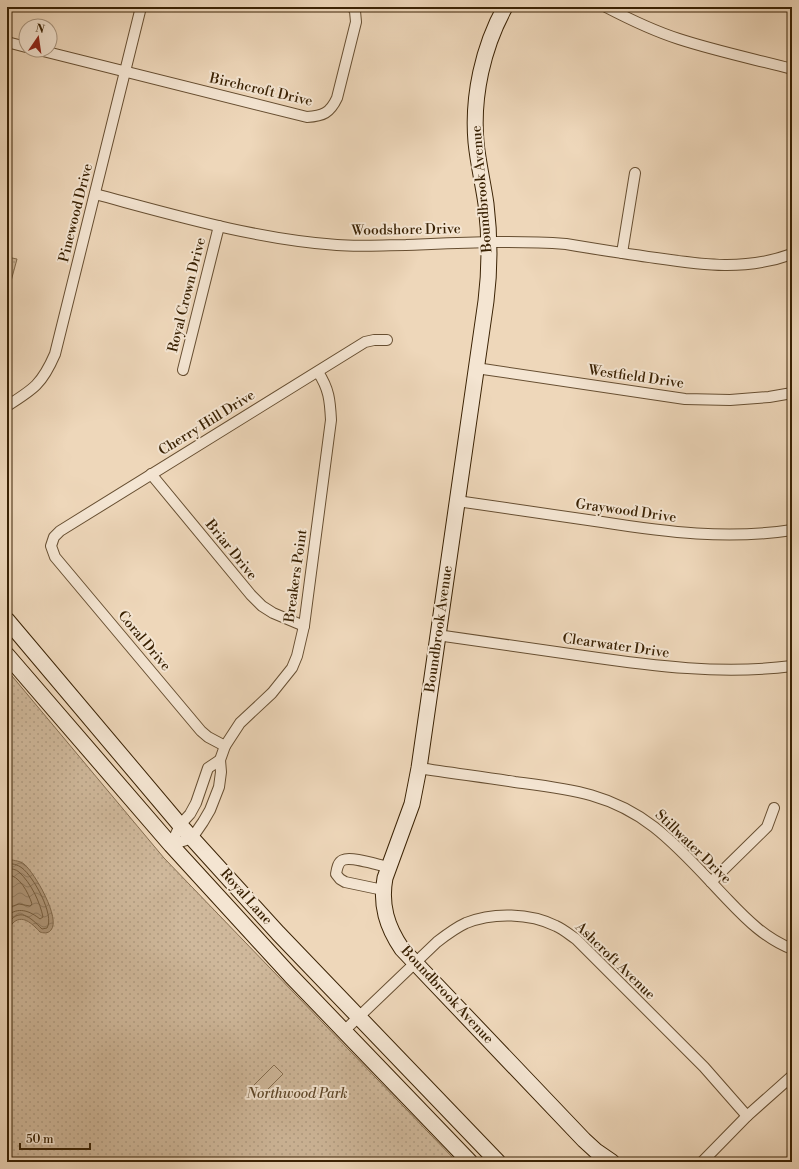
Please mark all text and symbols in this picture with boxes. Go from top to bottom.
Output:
north arrow [18,18,58,58]
text: N [34,21,46,37]
street label: Birchcroft Drive [207,69,314,111]
street label: Boundbrook Avenue [467,124,497,254]
street label: Pinewood Drive [55,162,97,264]
street label: Woodshore Drive [350,220,461,240]
street label: Royal Crown Drive [164,236,210,354]
street label: Westfield Drive [586,361,685,393]
street label: Cherry Hill Drive [155,386,259,460]
street label: Graywood Drive [574,495,678,527]
street label: Briar Drive [201,515,261,584]
street label: Breakers Point [280,528,311,625]
street label: Boundbrook Avenue [421,564,457,695]
street label: Coral Drive [114,607,174,675]
street label: Clearwater Drive [561,630,671,662]
street label: Stillwater Drive [651,806,735,888]
street label: Royal Lane [216,865,276,929]
street label: Ashcroft Avenue [571,918,659,1004]
street label: Boundbrook Avenue [396,941,497,1048]
park label: Northwood Park [246,1085,348,1103]
scale bar [20,1125,90,1151]
text: 50 m [26,1132,54,1147]

